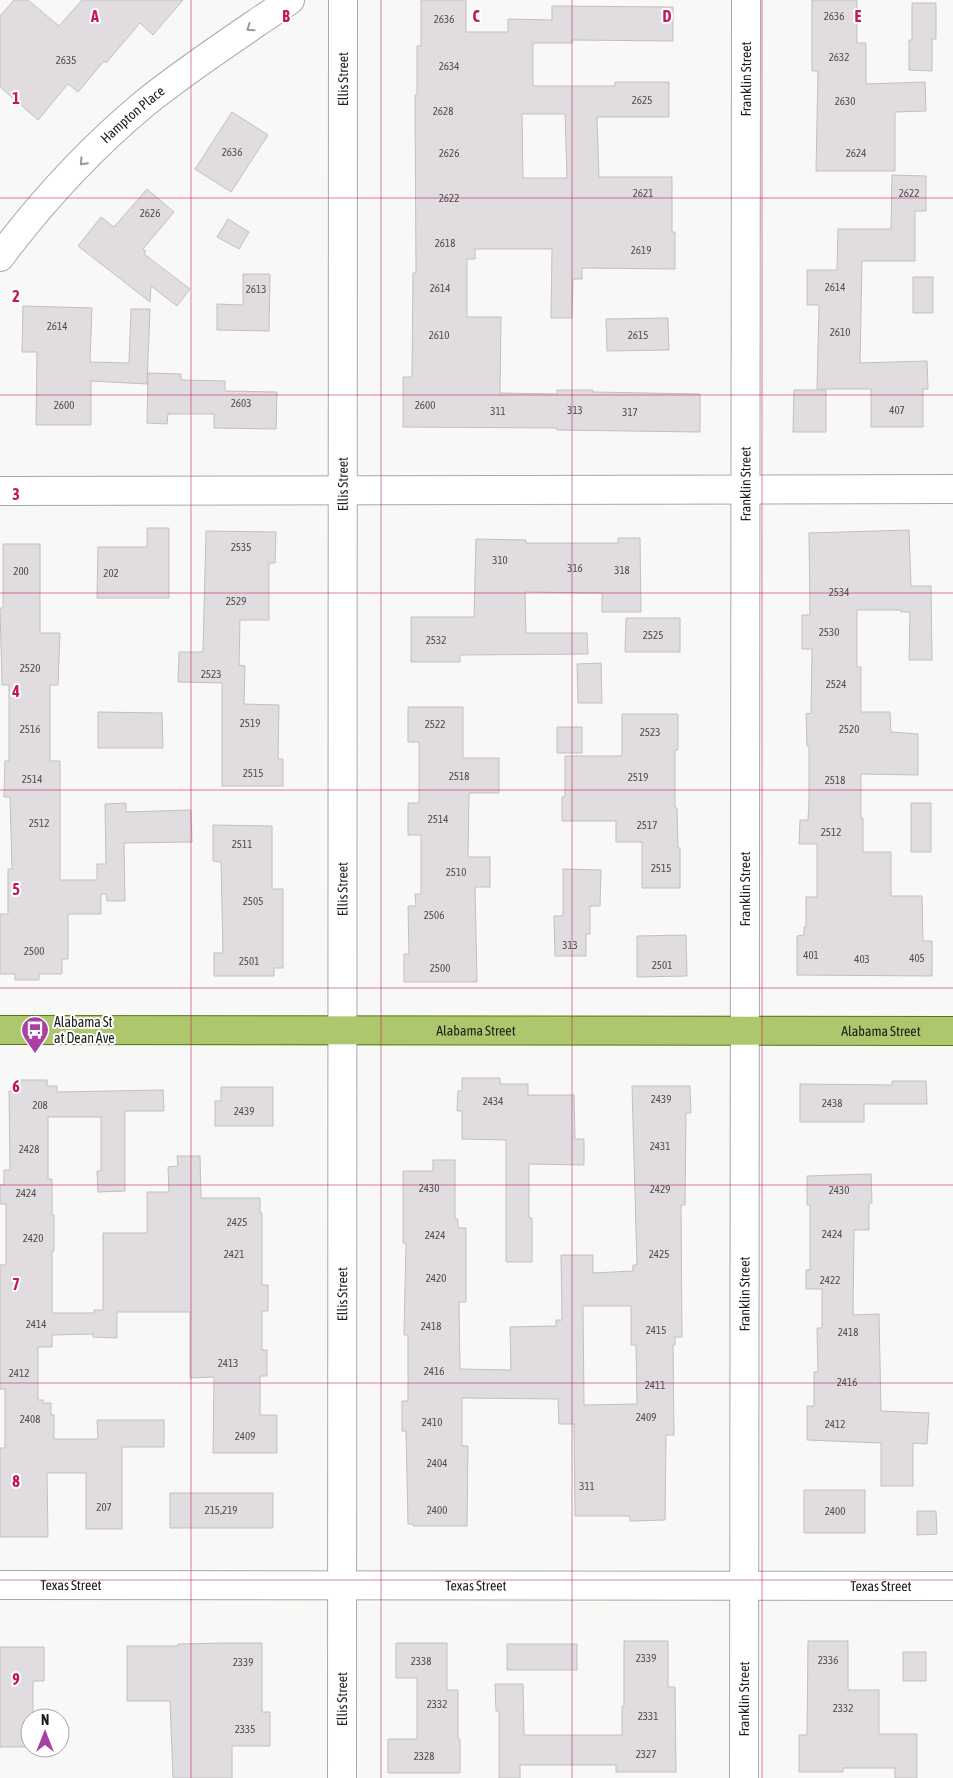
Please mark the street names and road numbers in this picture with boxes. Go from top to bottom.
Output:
street label: Franklin Street [738,41,754,117]
street label: Ellis Street [335,52,351,106]
street label: Hampton Place [97,83,168,147]
street label: Franklin Street [737,446,753,522]
street label: Ellis Street [335,457,351,511]
street label: Franklin Street [737,851,753,927]
street label: Ellis Street [334,862,351,916]
street label: Alabama Street [436,1022,516,1039]
street label: Alabama Street [841,1023,921,1039]
street label: Franklin Street [737,1256,753,1332]
street label: Ellis Street [334,1267,350,1321]
street label: Texas Street [40,1577,102,1593]
street label: Texas Street [445,1577,507,1594]
street label: Texas Street [850,1578,912,1594]
street label: Franklin Street [736,1661,752,1737]
street label: Ellis Street [334,1672,350,1726]

